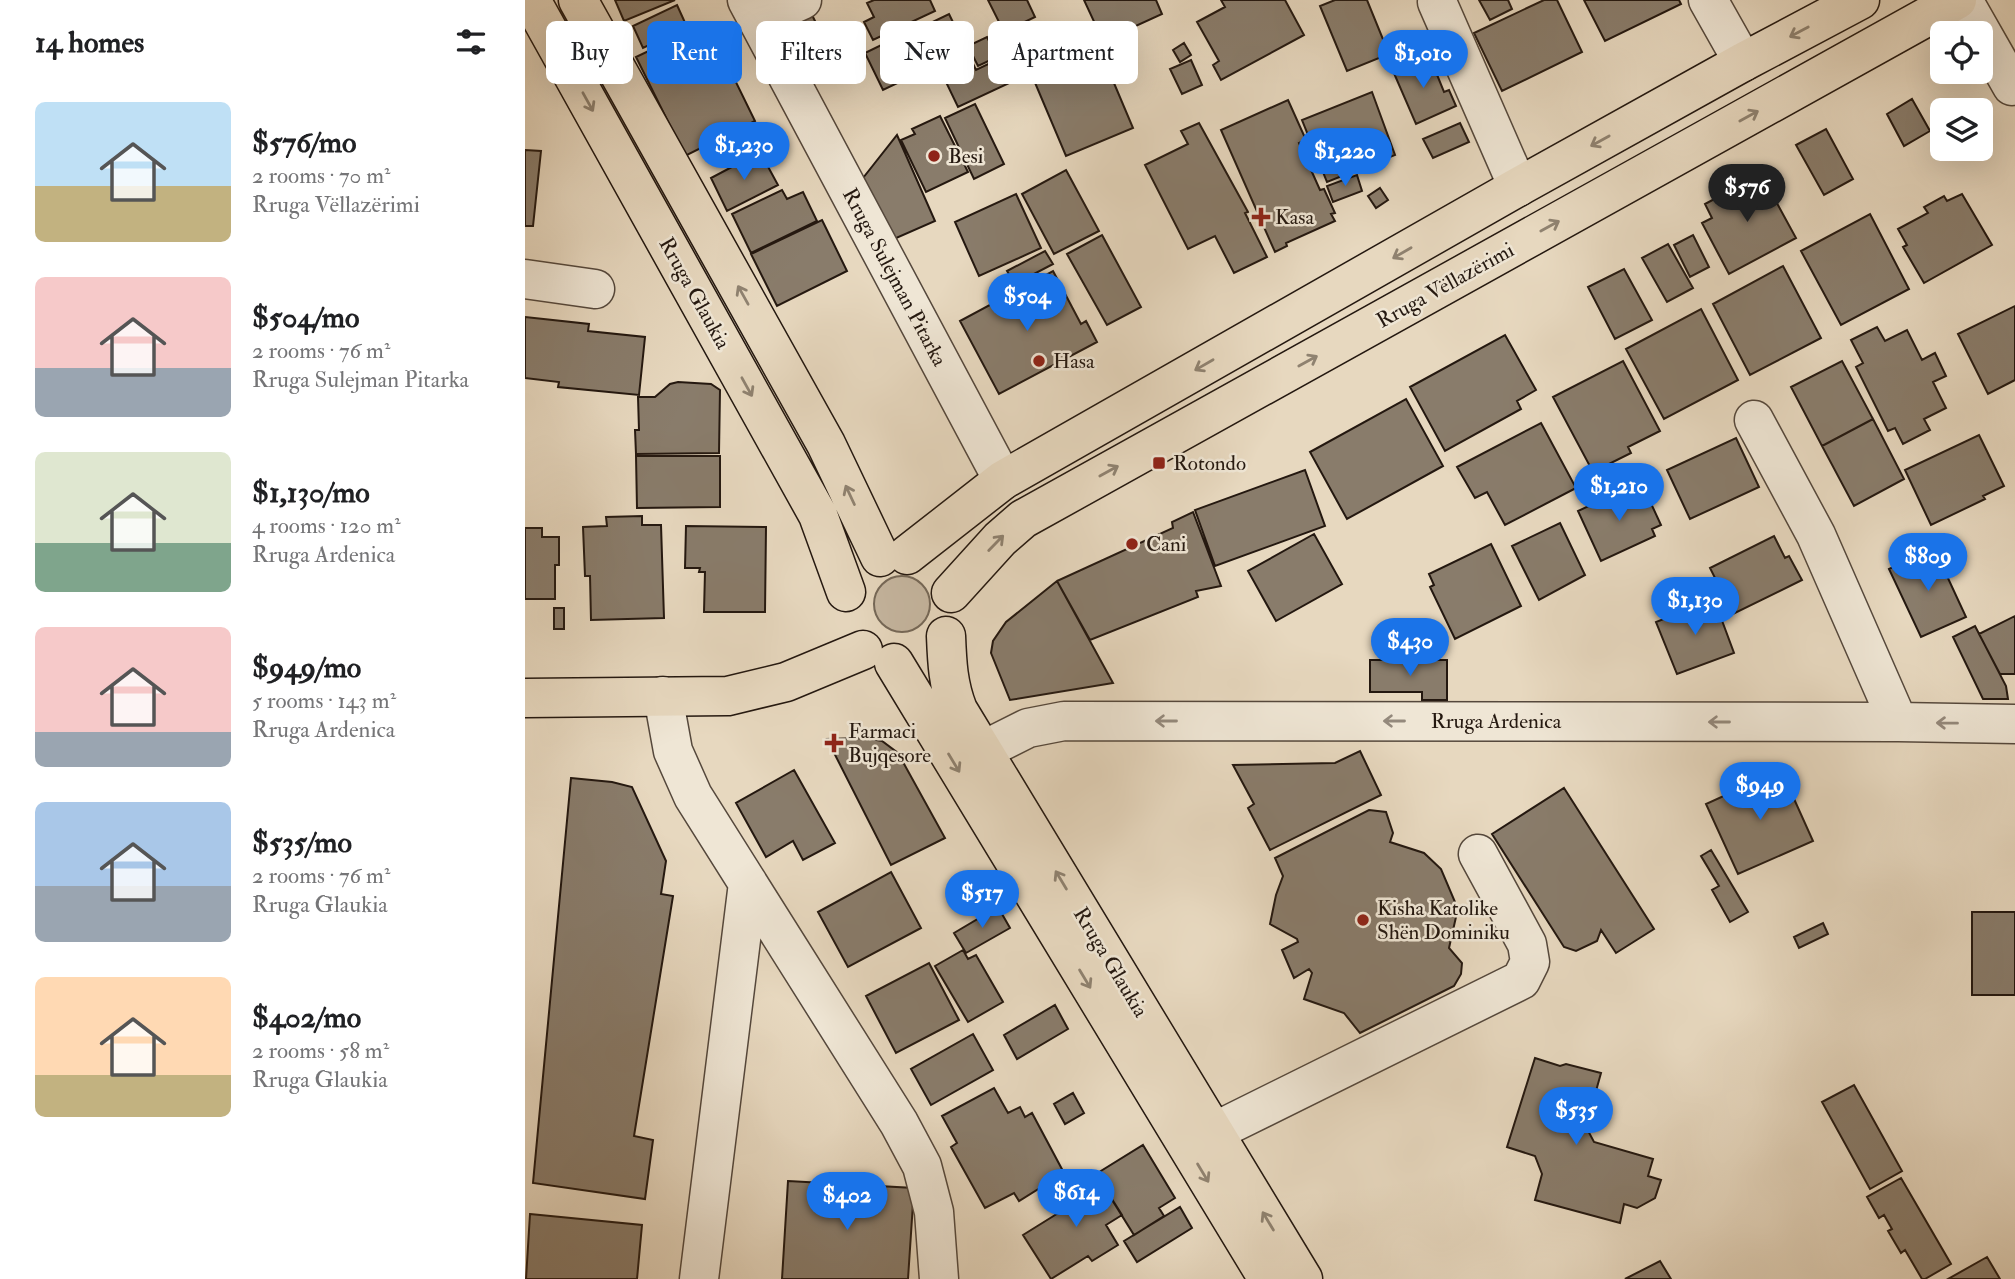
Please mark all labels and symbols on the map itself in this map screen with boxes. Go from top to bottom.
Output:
one-way arrow [1790,25,1810,39]
pin: $1,010 [1366,31,1480,90]
one-way arrow [581,92,595,112]
one-way arrow [1738,109,1758,123]
pin: $1,230 [687,122,801,182]
pin: $1,220 [1288,128,1402,188]
one-way arrow [1590,135,1611,148]
place label: Besi [948,143,984,170]
marker: Besi [926,148,942,164]
pin: $576 [1706,164,1788,224]
street label: Rruga Sulejman Pitarka [836,183,953,371]
place label: Kasa [1275,204,1315,231]
marker: Kasa [1253,209,1269,225]
one-way arrow [1539,219,1559,233]
street label: Rruga Glaukia [653,232,737,354]
street label: Rruga Vëllazërimi [1372,236,1519,334]
one-way arrow [1392,246,1412,260]
pin: $504 [986,274,1068,333]
one-way arrow [736,285,749,306]
place label: Hasa [1053,348,1095,375]
marker: Hasa [1031,353,1047,369]
one-way arrow [1297,354,1318,367]
one-way arrow [1194,359,1215,372]
one-way arrow [740,376,754,396]
place label: Rotondo [1173,450,1246,477]
marker: Rotondo [1151,455,1167,471]
pin: $1,210 [1562,463,1676,523]
one-way arrow [1099,464,1119,478]
one-way arrow [843,485,857,506]
place label: Cani [1146,531,1187,558]
pin: $809 [1887,534,1969,593]
one-way arrow [987,535,1004,552]
marker: Cani [1124,536,1140,552]
pin: $1,130 [1638,578,1752,637]
pin: $430 [1369,618,1451,678]
street label: Rruga Ardenica [1431,708,1562,735]
one-way arrow [1155,714,1178,728]
one-way arrow [1383,714,1406,728]
one-way arrow [1708,715,1731,729]
one-way arrow [1936,716,1959,729]
place label: Farmaci Bujqesore [848,718,931,769]
marker: Farmaci Bujqesore [826,735,842,751]
one-way arrow [948,753,962,773]
pin: $949 [1719,762,1801,822]
pin: $517 [941,870,1023,930]
one-way arrow [1053,870,1067,890]
place label: Kisha Katolike Shën Dominiku [1377,895,1510,946]
street label: Rruga Glaukia [1067,902,1154,1023]
marker: Kisha Katolike Shën Dominiku [1355,912,1371,928]
one-way arrow [1079,968,1093,988]
pin: $535 [1535,1088,1617,1147]
one-way arrow [1197,1163,1211,1183]
pin: $614 [1035,1170,1117,1229]
pin: $402 [806,1172,888,1232]
one-way arrow [1261,1211,1275,1231]

